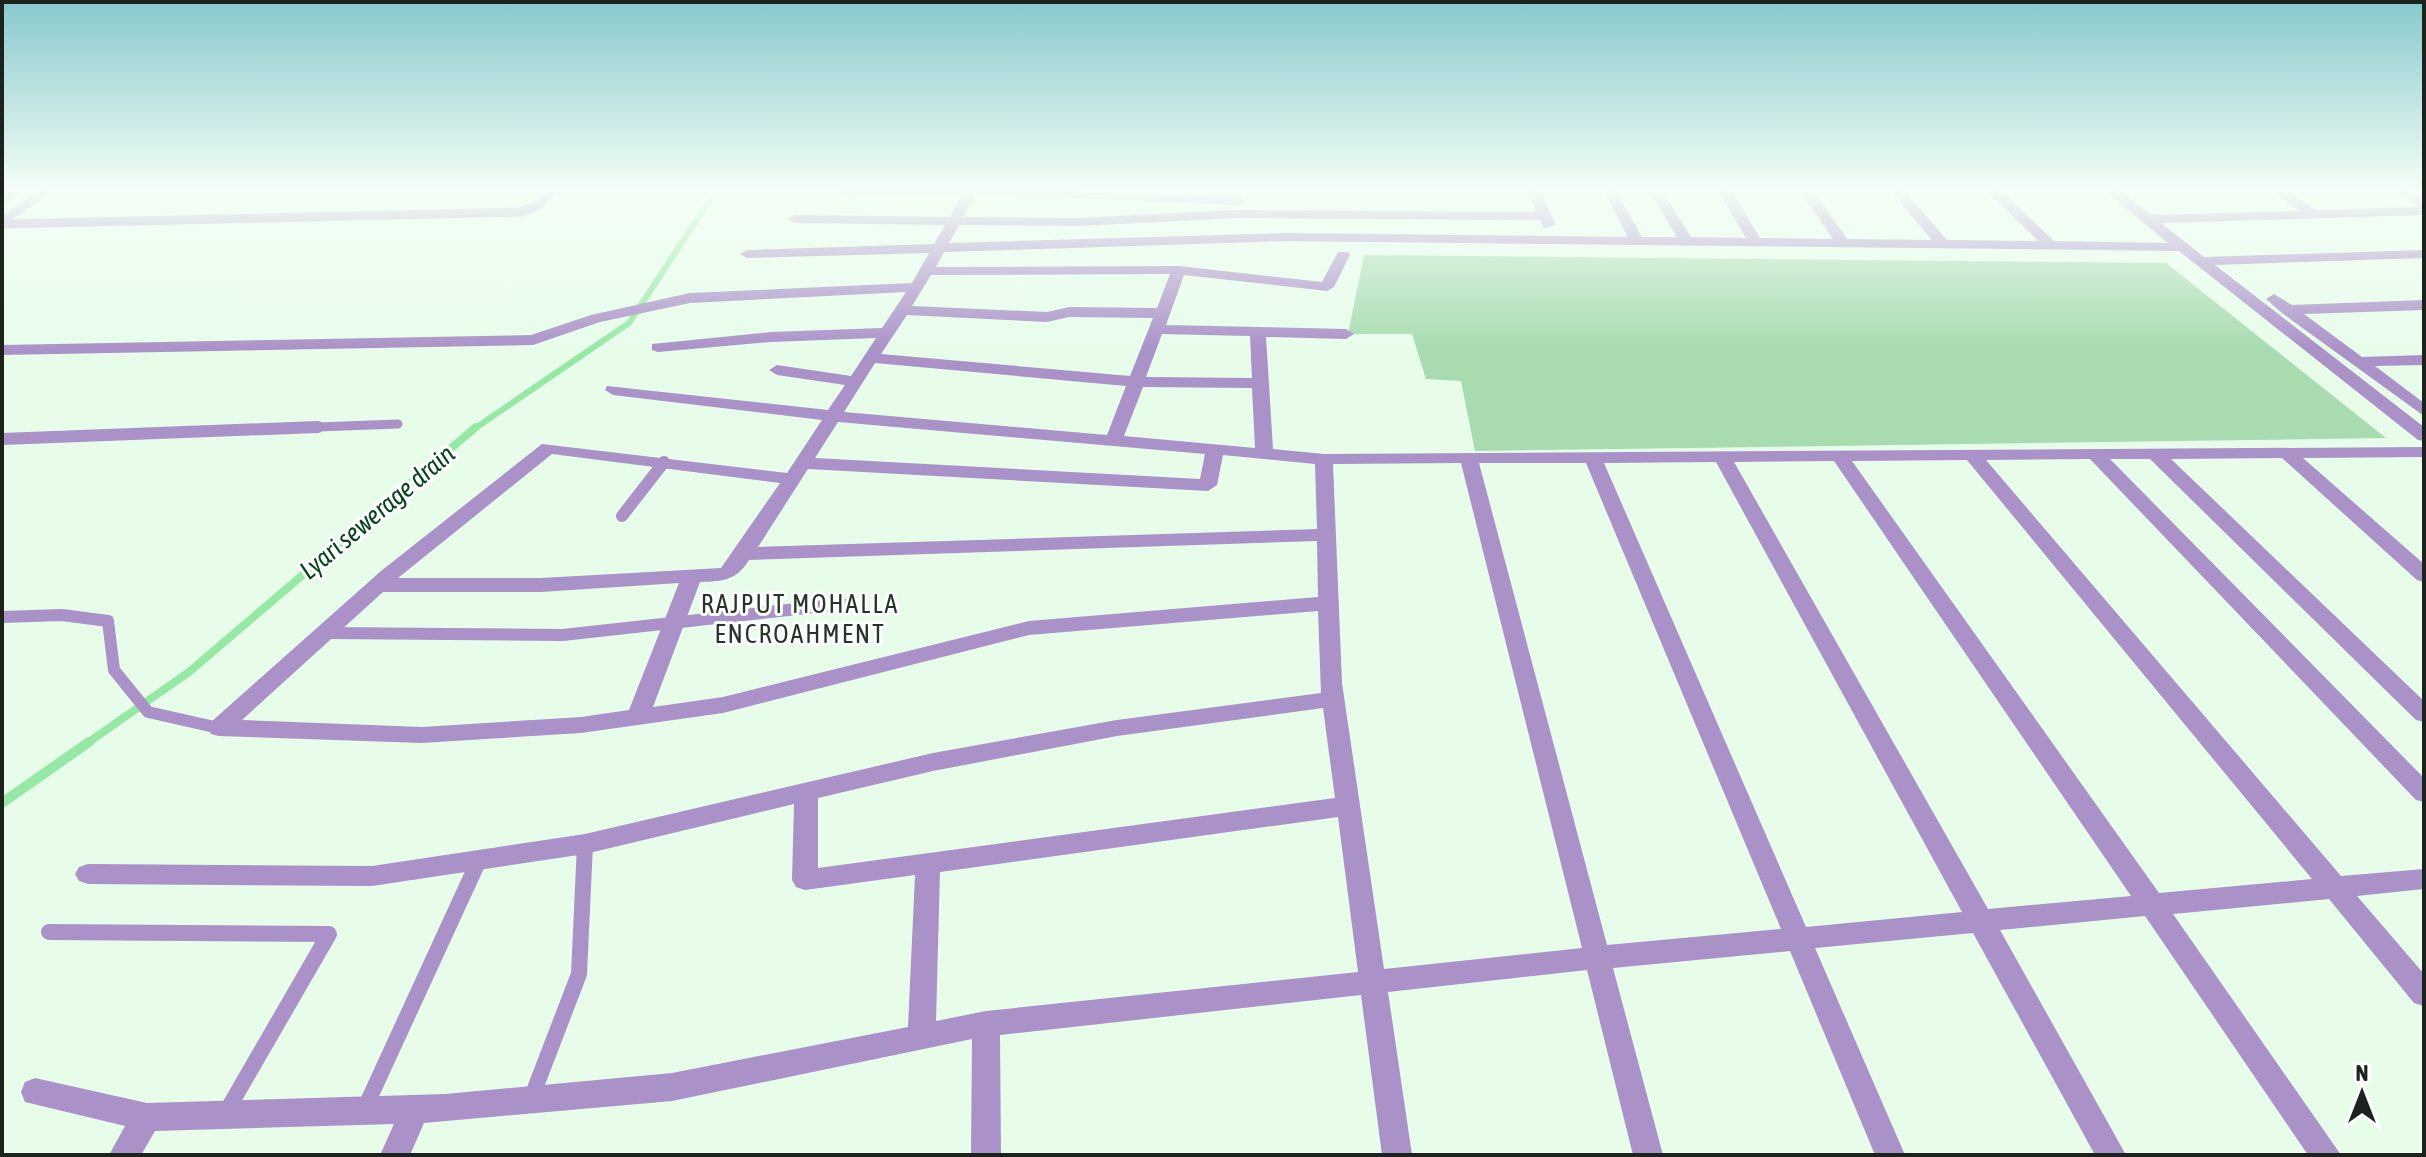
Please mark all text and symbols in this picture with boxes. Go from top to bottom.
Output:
water label: Lyari sewerage drain [294,438,461,585]
district label: RAJPUT MOHALLA ENCROAHMENT [701,589,899,649]
north arrow [2322,1053,2402,1133]
text: N [2356,1060,2368,1086]

